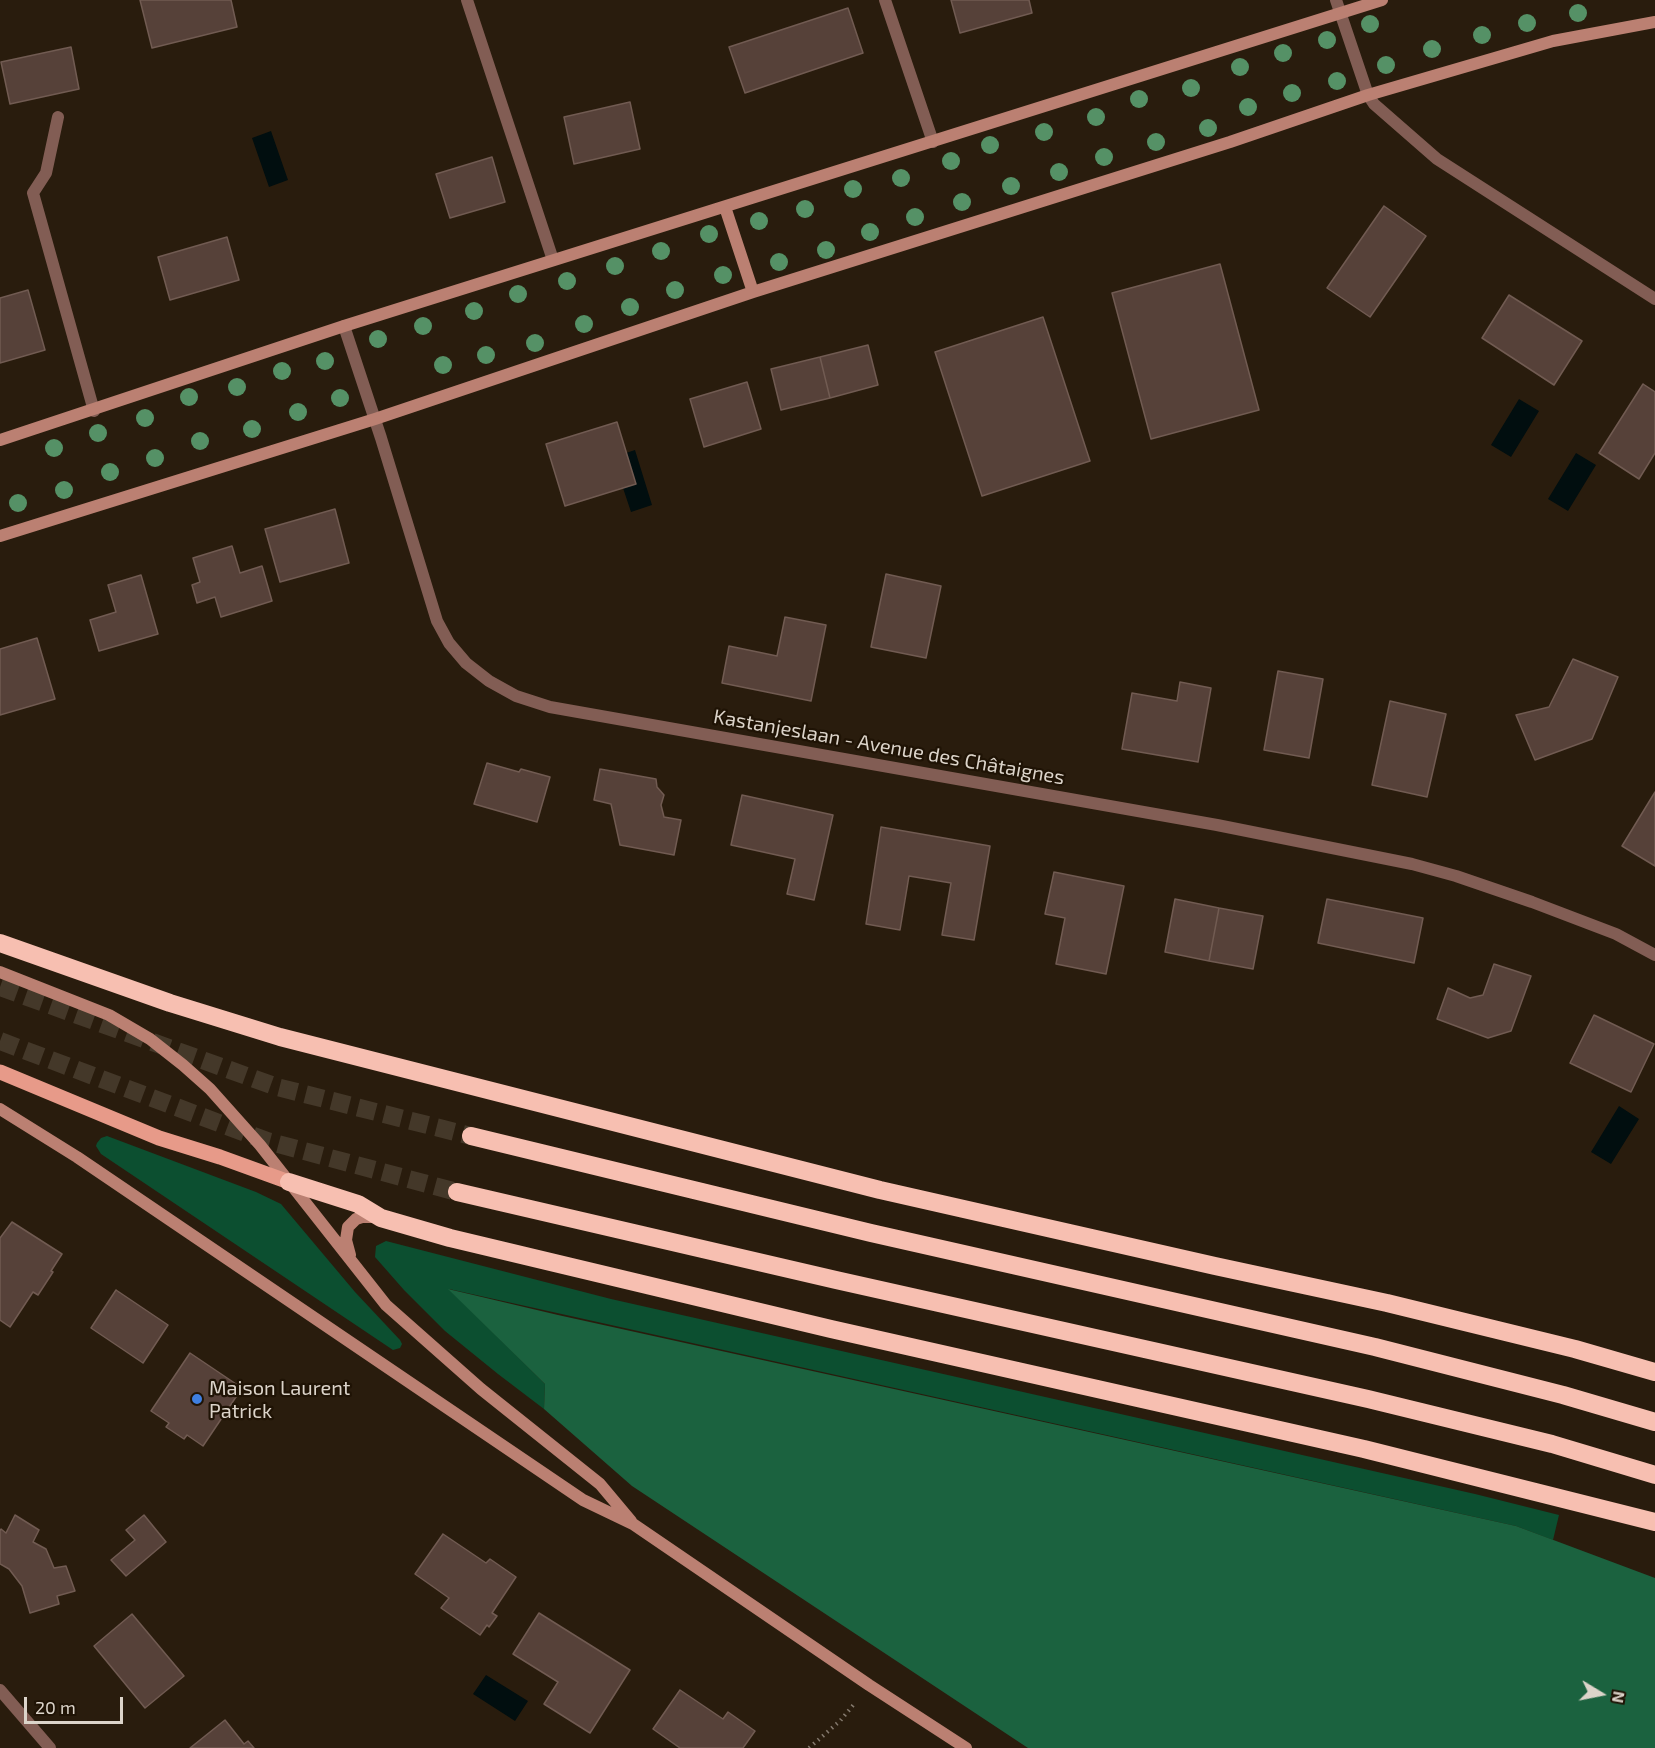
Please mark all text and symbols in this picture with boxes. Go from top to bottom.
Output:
street label: Kastanjeslaan - Avenue des Châtaignes [712,704,1066,790]
place label: Maison Laurent Patrick [209,1376,350,1423]
marker: Maison Laurent Patrick [190,1392,204,1406]
north arrow [1571,1664,1631,1724]
scale bar [27,1685,126,1723]
text: N [1609,1690,1630,1705]
text: 20 m [35,1696,76,1718]

